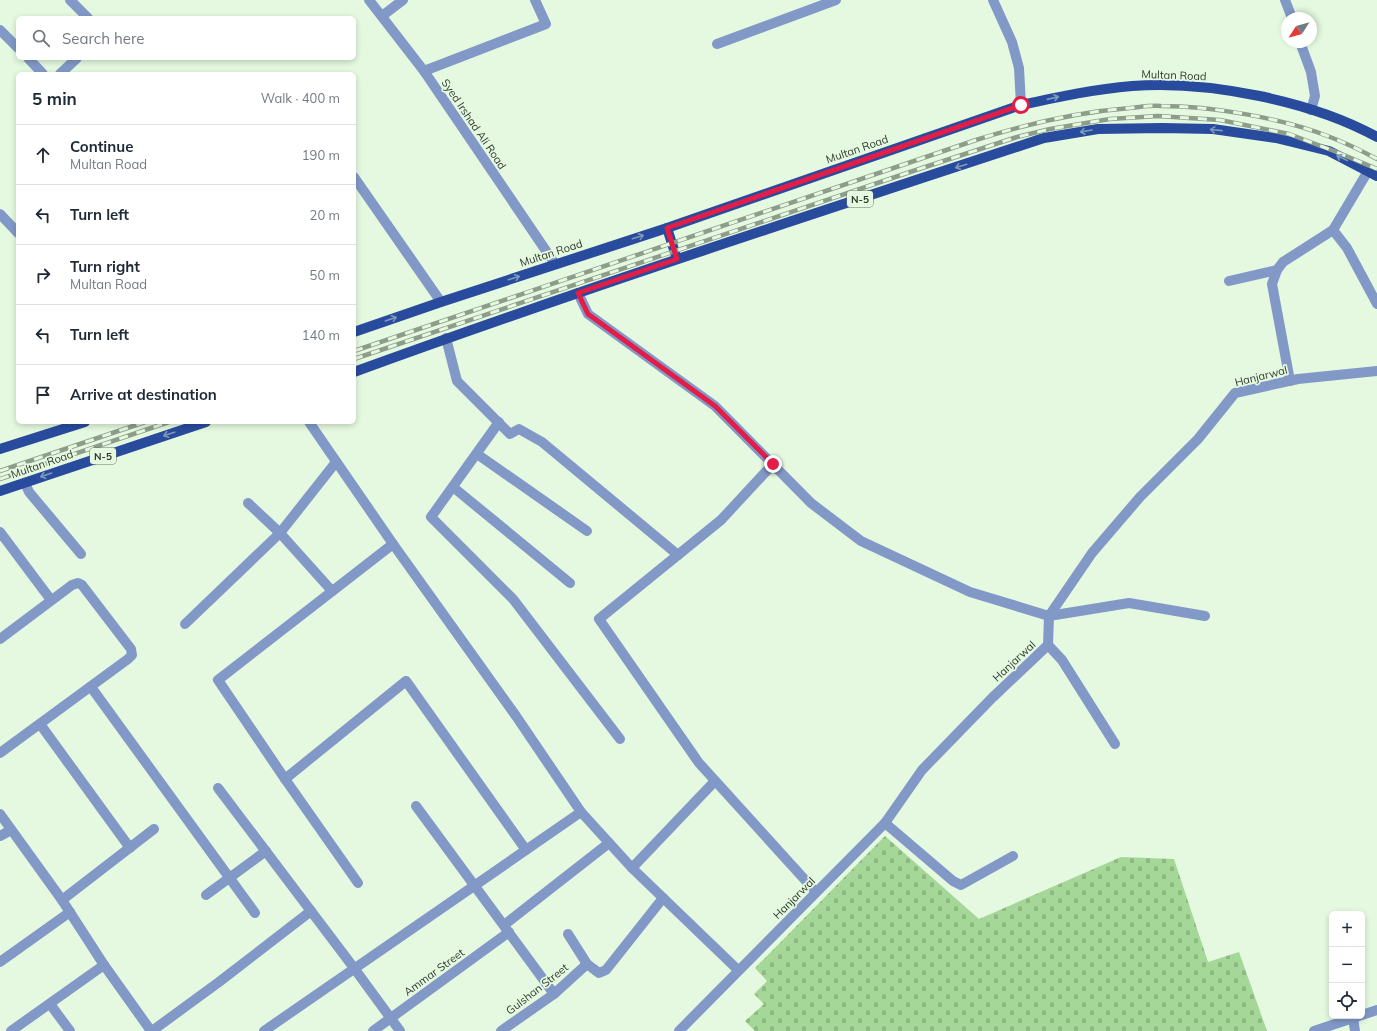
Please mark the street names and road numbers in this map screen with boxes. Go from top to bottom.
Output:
street label: Multan Road [1141,67,1207,83]
street label: Syed Irshad Ali Road [439,76,509,172]
street label: Multan Road [824,132,890,166]
road number: N-5 [847,191,873,207]
street label: Multan Road [518,236,584,270]
street label: Hanjarwal [1233,363,1289,389]
street label: Multan Road [9,447,75,481]
road number: N-5 [90,448,116,464]
street label: Hanjarwal [990,638,1038,684]
street label: Hanjarwal [770,874,818,922]
street label: Ammar Street [401,945,467,999]
street label: Gulshan Street [503,960,571,1018]

